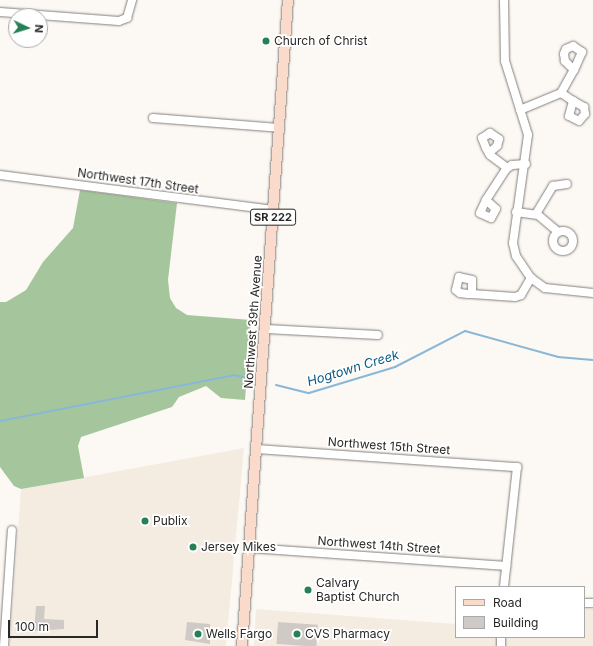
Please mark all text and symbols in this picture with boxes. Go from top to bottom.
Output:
north arrow [8,8,48,48]
text: N [32,24,46,33]
place label: Church of Christ [274,34,367,48]
marker: Church of Christ [261,36,271,46]
street label: Northwest 17th Street [77,165,199,197]
road number: SR 222 [250,208,296,226]
street label: Northwest 39th Avenue [241,255,265,389]
water label: Hogtown Creek [305,347,401,389]
street label: Northwest 15th Street [327,435,451,457]
place label: Publix [153,514,187,528]
marker: Publix [140,516,150,526]
street label: Northwest 14th Street [317,534,441,556]
place label: Jersey Mikes [201,540,276,554]
marker: Jersey Mikes [188,542,198,552]
place label: Calvary Baptist Church [316,576,400,604]
marker: Calvary Baptist Church [303,585,313,595]
legend [455,586,585,638]
text: Road [493,595,522,610]
scale bar [10,612,100,638]
text: Building [493,615,538,630]
text: 100 m [15,619,49,634]
place label: Wells Fargo [206,627,272,641]
place label: CVS Pharmacy [305,627,390,641]
marker: Wells Fargo [193,629,203,639]
marker: CVS Pharmacy [292,629,302,639]

